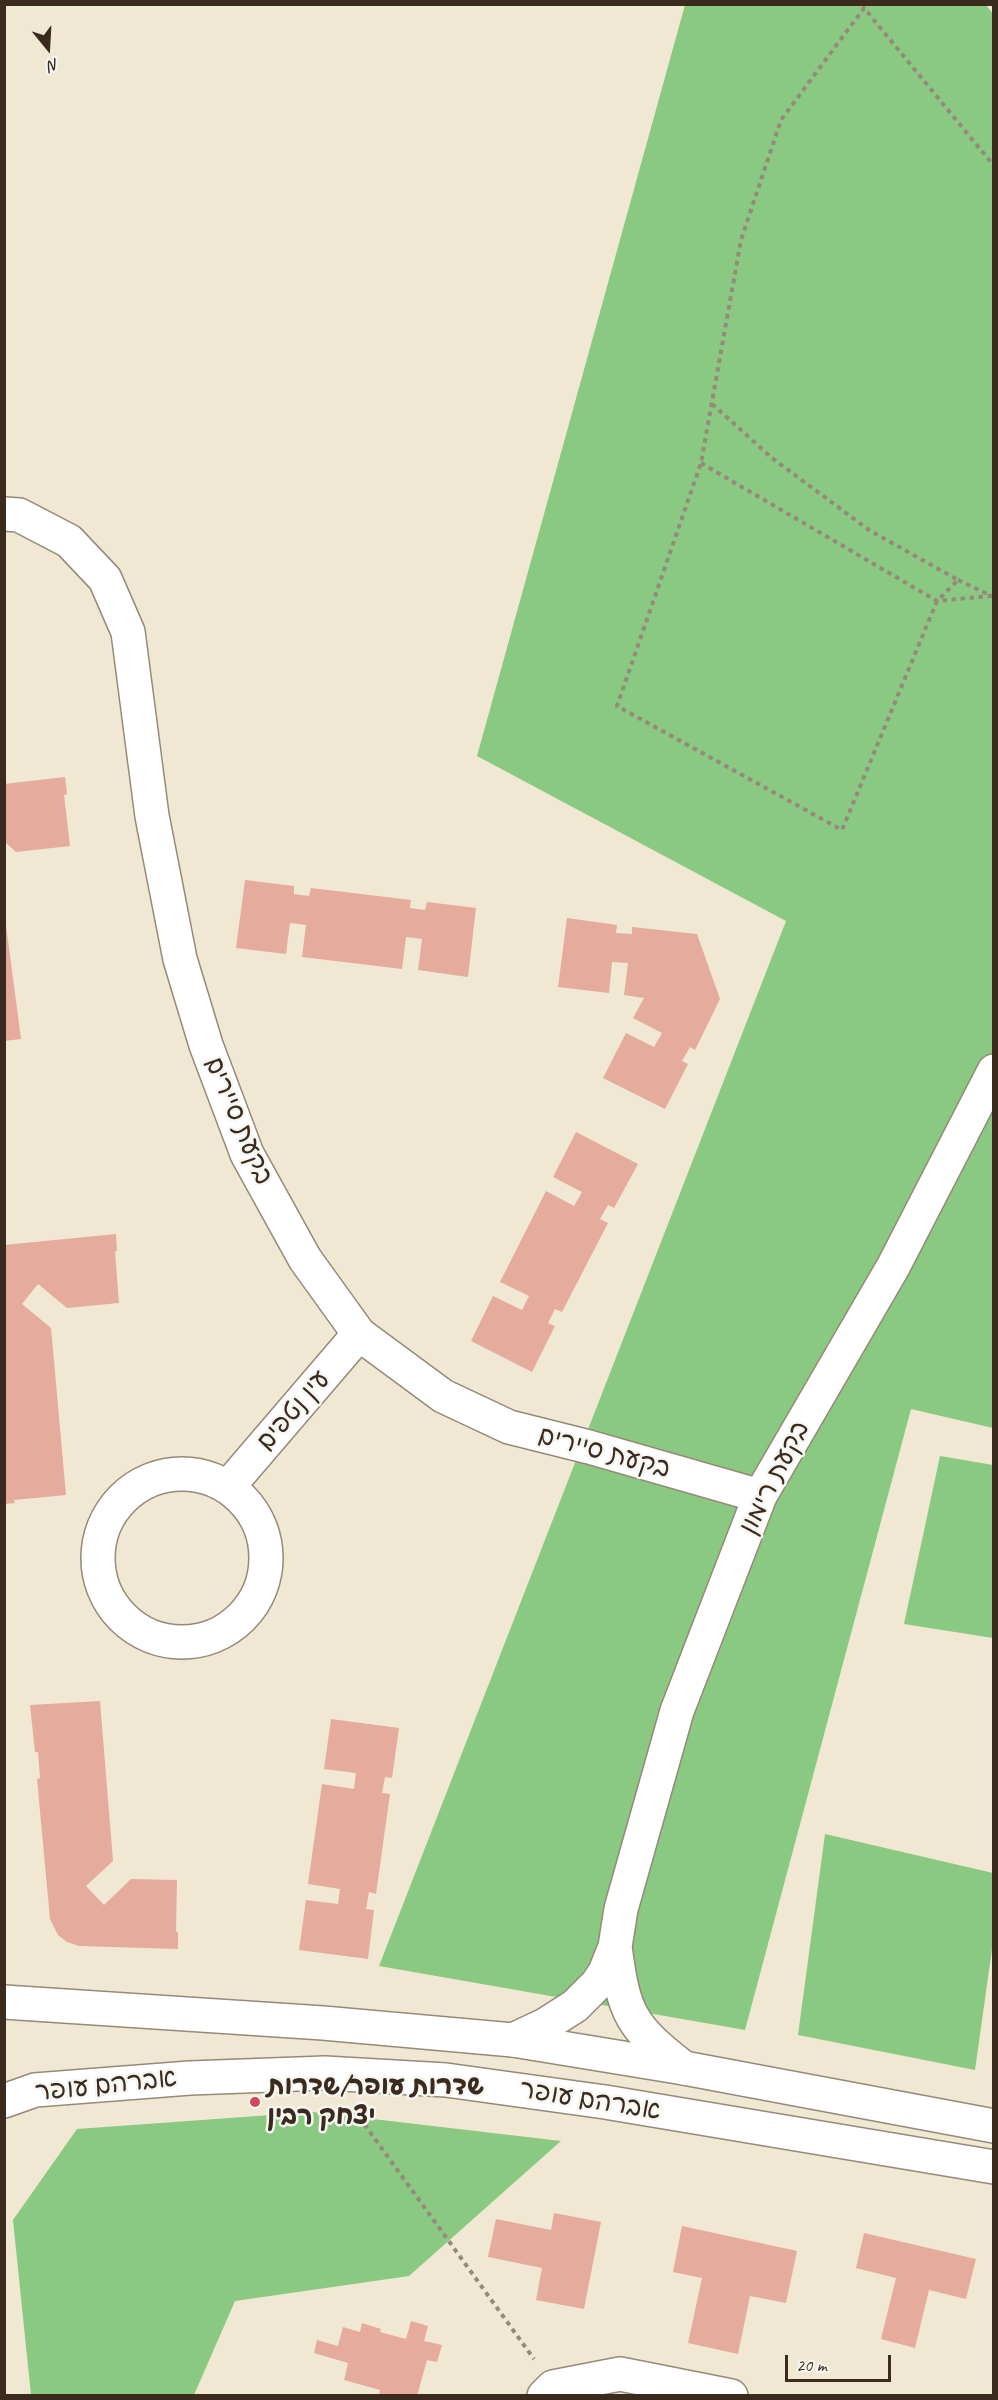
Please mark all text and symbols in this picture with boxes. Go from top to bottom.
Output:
north arrow [18,18,78,78]
text: N [46,54,61,76]
street label: בקעת סיירים [197,1052,279,1190]
street label: עין נטפים [251,1364,337,1458]
street label: בקעת רימון [733,1416,817,1540]
street label: בקעת סיירים [534,1420,674,1486]
street label: אברהם עופר [34,2063,178,2109]
place label: שדרות עופר/שדרות יצחק רבין [267,2071,484,2132]
street label: אברהם עופר [517,2074,663,2128]
marker: שדרות עופר/שדרות יצחק רבין [248,2095,262,2109]
scale bar [788,2343,894,2381]
text: 20 m [796,2354,827,2376]

